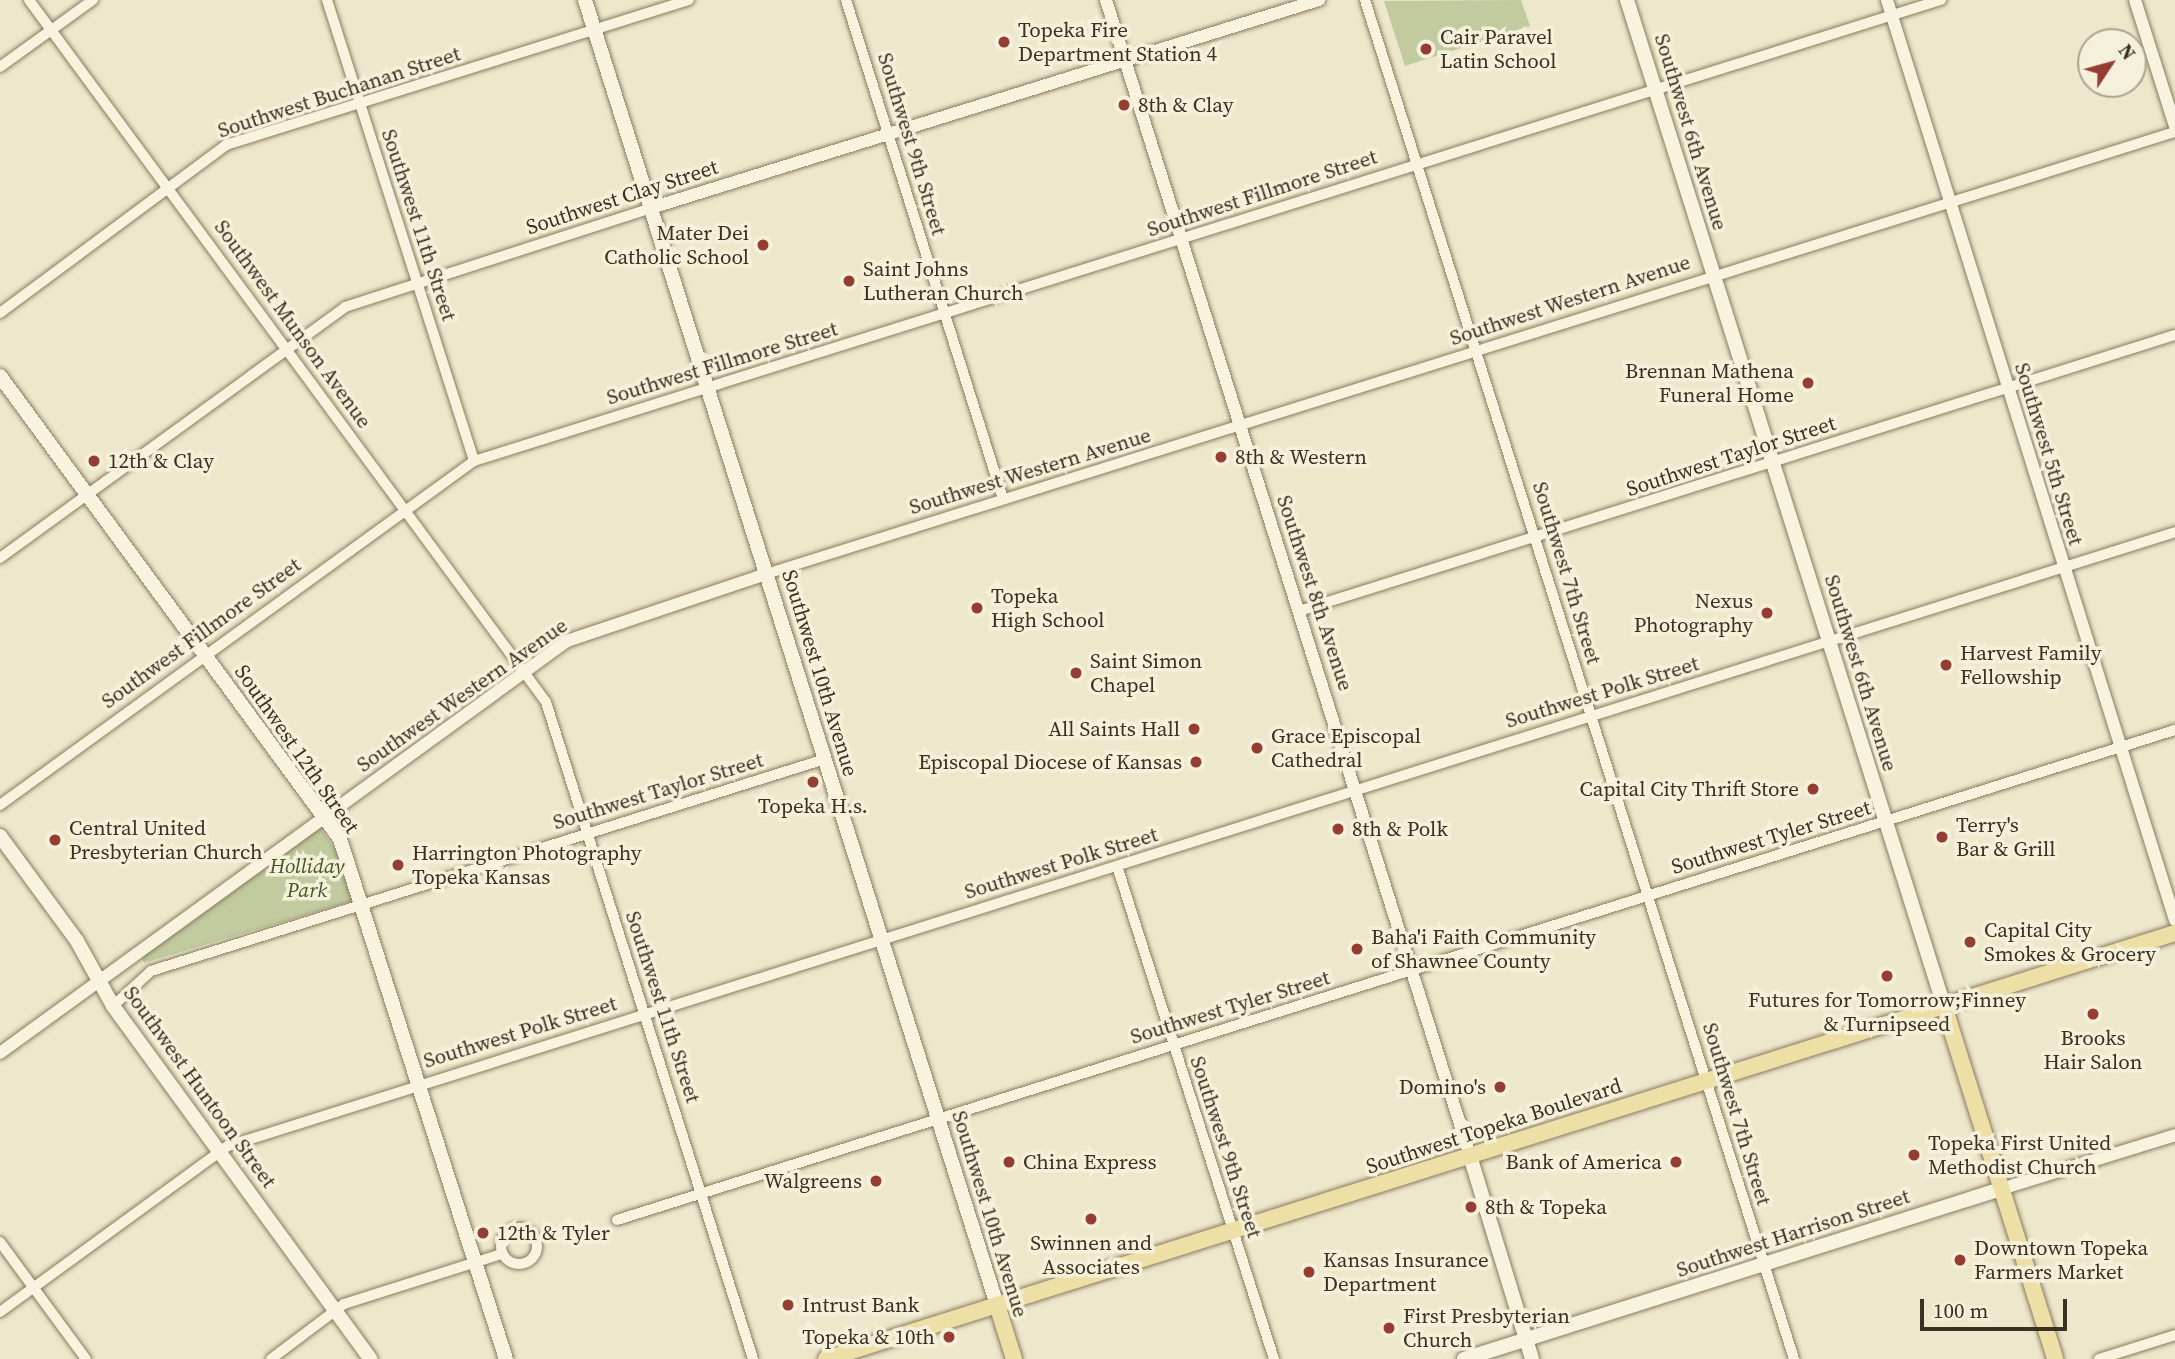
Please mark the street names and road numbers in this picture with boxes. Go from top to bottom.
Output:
street label: Southwest 6th Avenue [1649,31,1733,233]
street label: Southwest Buchanan Street [215,41,463,143]
street label: Southwest 9th Street [872,50,952,238]
street label: Southwest 11th Street [376,126,462,324]
street label: Southwest Fillmore Street [1144,144,1380,242]
street label: Southwest Clay Street [523,154,721,240]
street label: Southwest Munson Avenue [209,215,377,433]
street label: Southwest Western Avenue [1446,249,1694,351]
street label: Southwest Fillmore Street [604,316,840,410]
street label: Southwest 5th Street [2009,360,2089,548]
street label: Southwest Taylor Street [1623,410,1839,502]
street label: Southwest Western Avenue [906,422,1154,520]
street label: Southwest 7th Street [1527,479,1607,667]
street label: Southwest 8th Avenue [1271,492,1359,694]
street label: Southwest Fillmore Street [97,552,305,714]
street label: Southwest 10th Avenue [777,567,863,779]
street label: Southwest 6th Avenue [1819,572,1903,774]
street label: Southwest Western Avenue [352,612,572,778]
street label: Southwest Polk Street [1502,651,1702,733]
street label: Southwest 12th Street [229,660,365,838]
street label: Southwest Taylor Street [550,747,766,835]
street label: Southwest Tyler Street [1668,795,1874,879]
street label: Southwest Polk Street [961,822,1161,904]
street label: Southwest 11th Street [620,908,706,1106]
street label: Southwest Tyler Street [1127,965,1333,1049]
street label: Southwest Huntoon Street [118,981,282,1193]
street label: Southwest Polk Street [420,991,620,1073]
street label: Southwest 7th Street [1697,1020,1777,1208]
street label: Southwest 9th Street [1185,1053,1267,1241]
street label: Southwest Topeka Boulevard [1363,1073,1625,1179]
street label: Southwest 10th Avenue [947,1108,1033,1320]
street label: Southwest Harrison Street [1673,1183,1913,1283]

